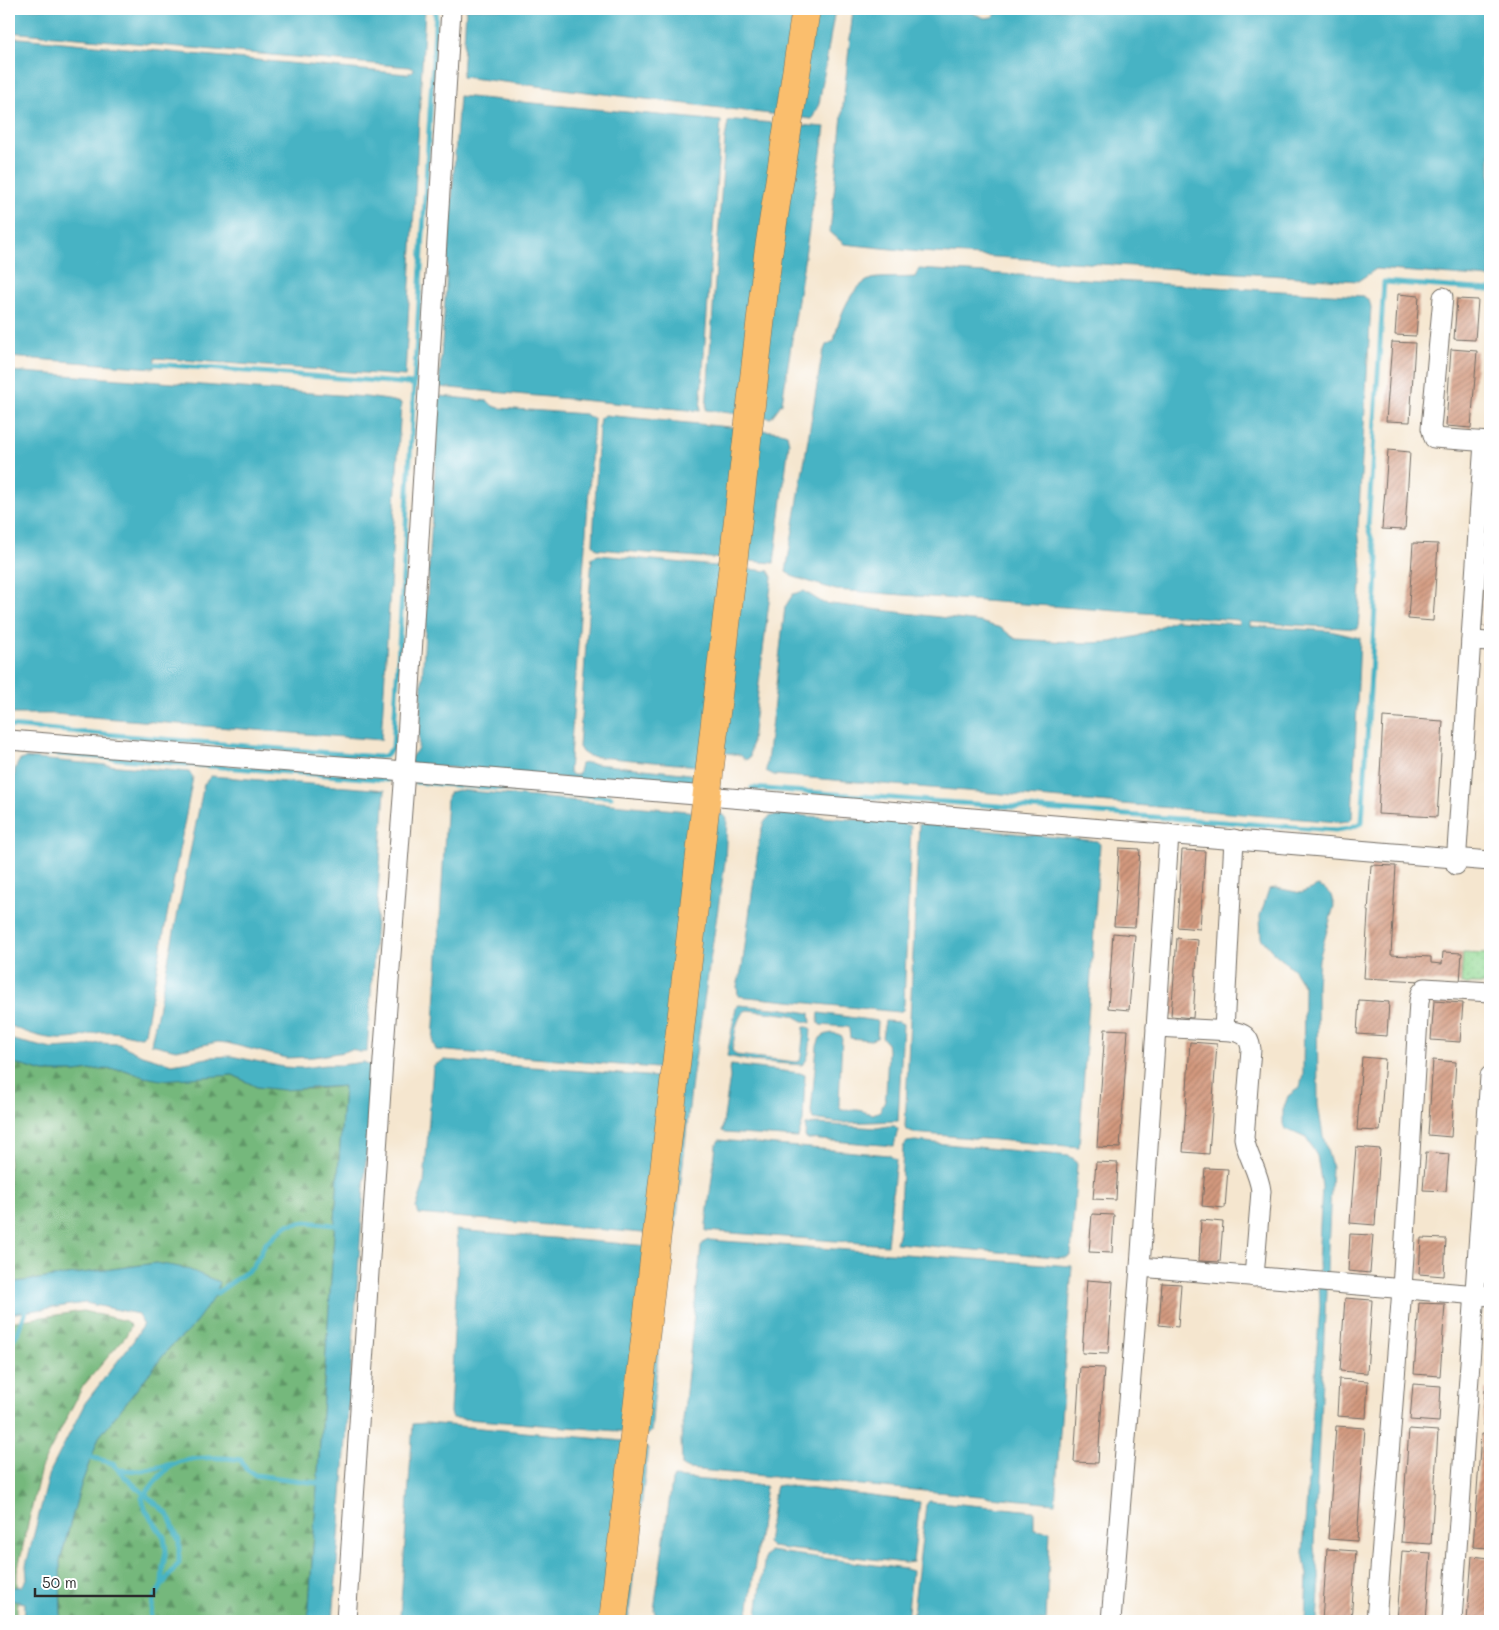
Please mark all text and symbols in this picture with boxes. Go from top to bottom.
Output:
scale bar [35,1565,154,1597]
text: 50 m [42,1572,77,1592]

